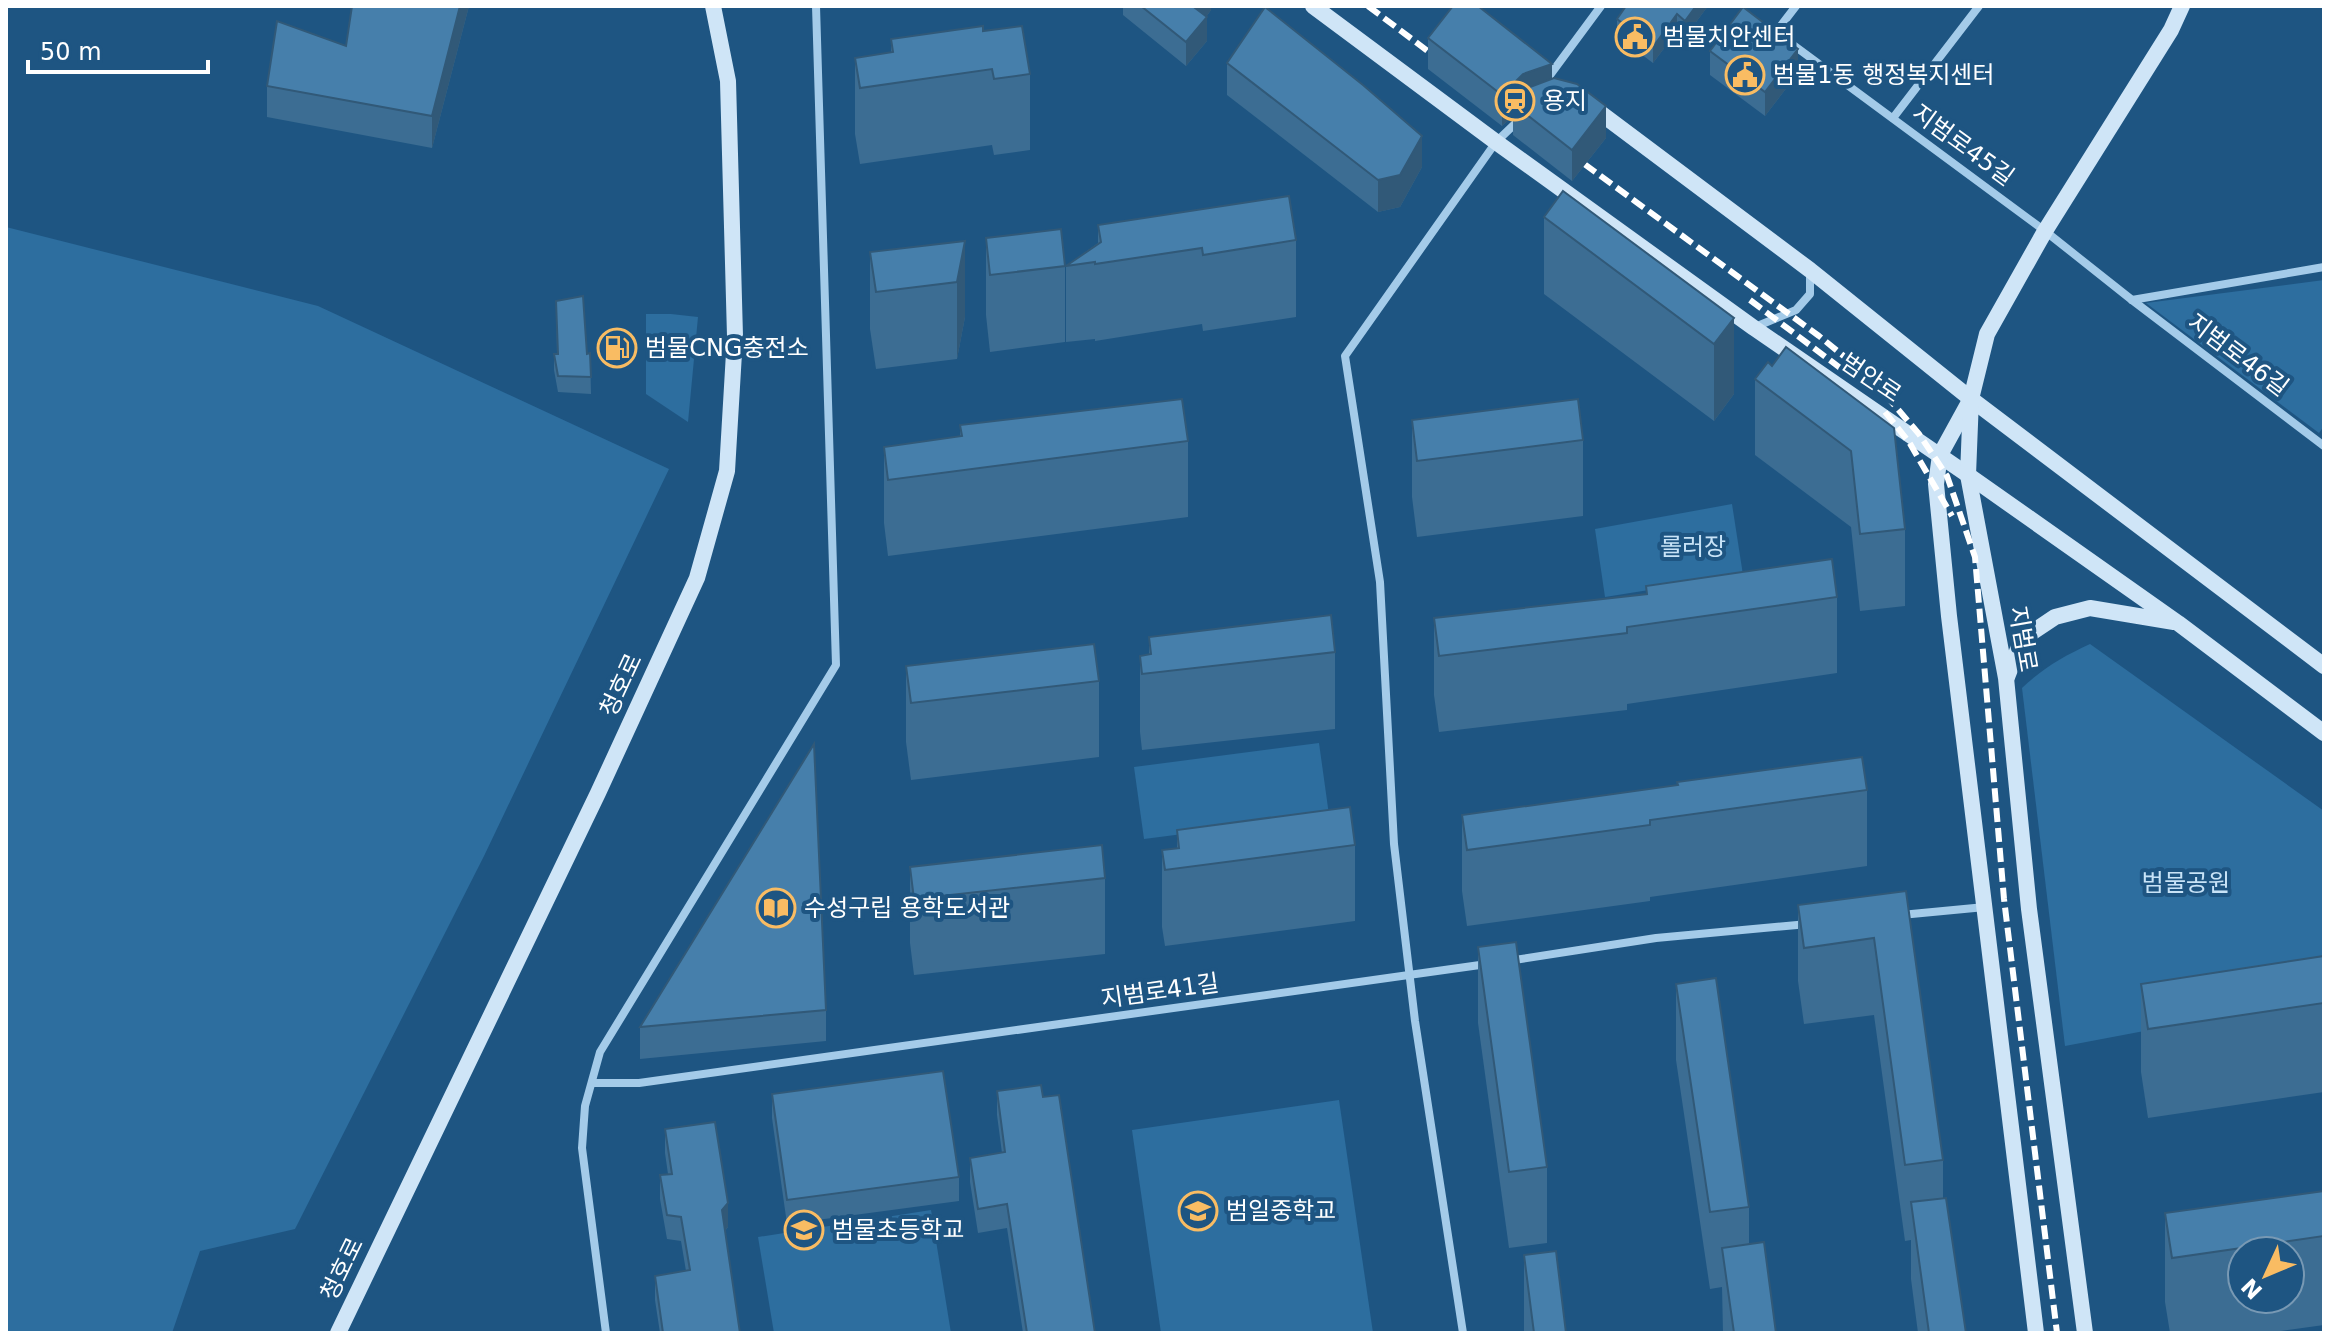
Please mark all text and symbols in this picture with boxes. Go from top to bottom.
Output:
public building icon: 범물치안센터 [1614,16,1656,58]
place label: 범물치안센터 [1663,23,1795,51]
scale bar [28,24,208,74]
text: 50 m [40,38,102,66]
public building icon: 범물1동 행정복지센터 [1724,54,1766,96]
place label: 범물1동 행정복지센터 [1773,61,1995,89]
station icon: 용지 [1494,80,1536,122]
place label: 용지 [1543,87,1587,115]
street label: 지범로45길 [1907,99,2019,191]
street label: 지범로46길 [2182,308,2294,402]
fuel station icon: 범물CNG충전소 [596,327,638,369]
place label: 범물CNG충전소 [645,334,809,362]
street label: 범안로 [1836,348,1906,408]
park label: 롤러장 [1660,533,1726,561]
street label: 지범로 [2003,604,2043,674]
street label: 청호로 [594,649,648,721]
park label: 범물공원 [2142,869,2230,897]
library icon: 수성구립 용학도서관 [755,887,797,929]
place label: 수성구립 용학도서관 [804,894,1010,922]
street label: 지범로41길 [1099,969,1221,1013]
school or university icon: 범일중학교 [1177,1190,1219,1232]
place label: 범일중학교 [1226,1197,1336,1225]
school or university icon: 범물초등학교 [783,1209,825,1251]
place label: 범물초등학교 [832,1216,964,1244]
street label: 청호로 [315,1233,369,1305]
north arrow [2226,1235,2306,1315]
text: N [2237,1273,2267,1304]

